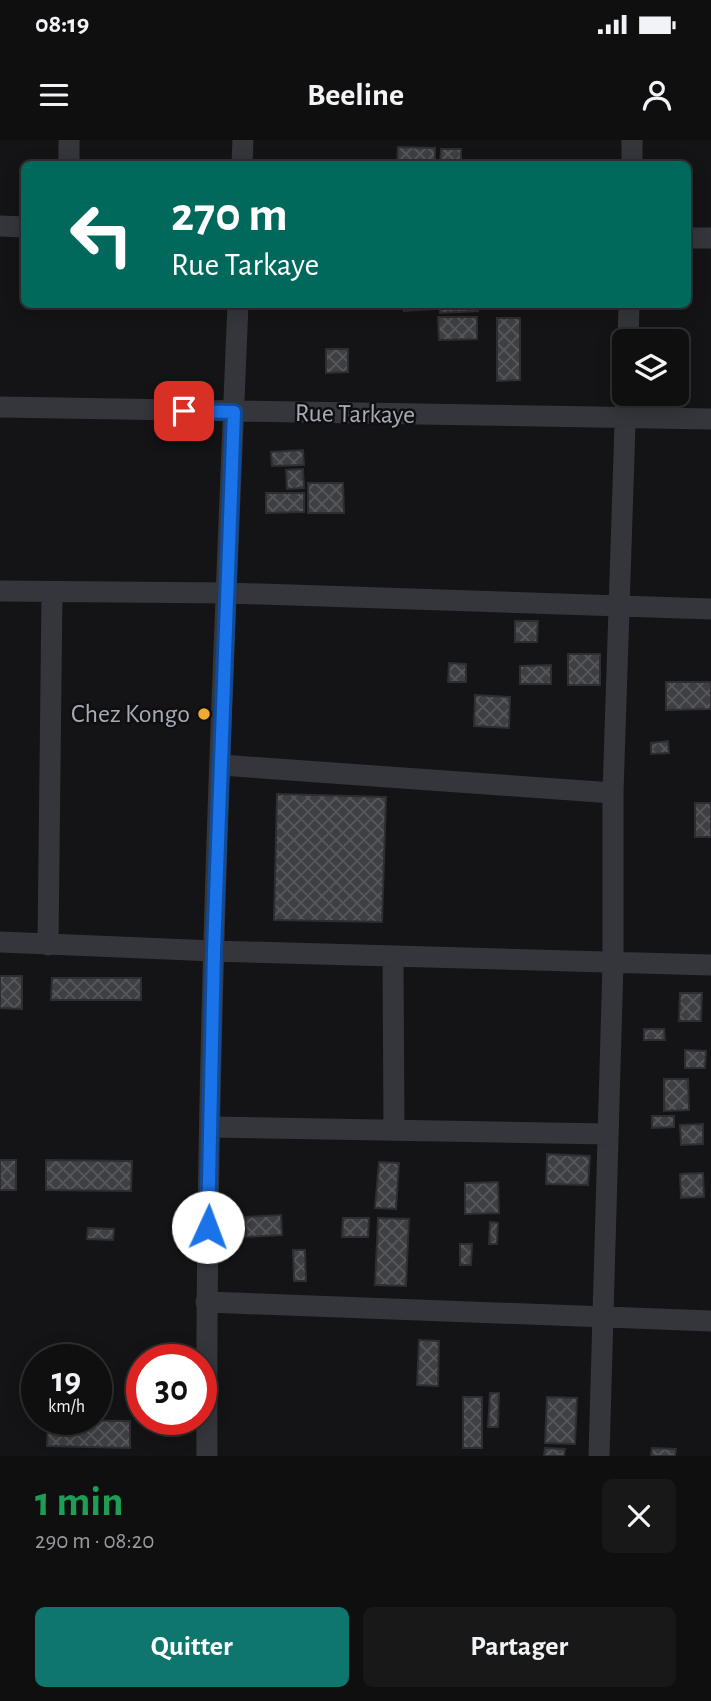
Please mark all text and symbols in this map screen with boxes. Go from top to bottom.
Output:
text: 08:19 [35,11,89,37]
icon: menu [35,76,73,114]
icon: person [638,76,676,114]
text: Beeline [307,79,404,111]
icon: left [56,189,147,280]
text: 270 m [171,191,288,240]
text: Rue Tarkaye [171,249,319,281]
map controls [612,329,689,406]
button: layers [612,329,689,406]
pin [154,381,214,441]
icon: arrive [165,392,203,430]
street label: Rue Tarkaye [295,400,415,428]
place label: Chez Kongo [71,701,190,727]
marker: Chez Kongo [196,706,212,722]
position arrow [171,1190,245,1264]
speed limit sign: 30 [126,1344,217,1435]
text: 19 [52,1363,81,1398]
text: km/h [48,1398,85,1416]
button: close [602,1479,676,1553]
text: 1 min [35,1481,124,1523]
text: 290 m · 08:20 [35,1530,154,1553]
button: Quitter [35,1607,349,1687]
button: Partager [363,1607,676,1687]

